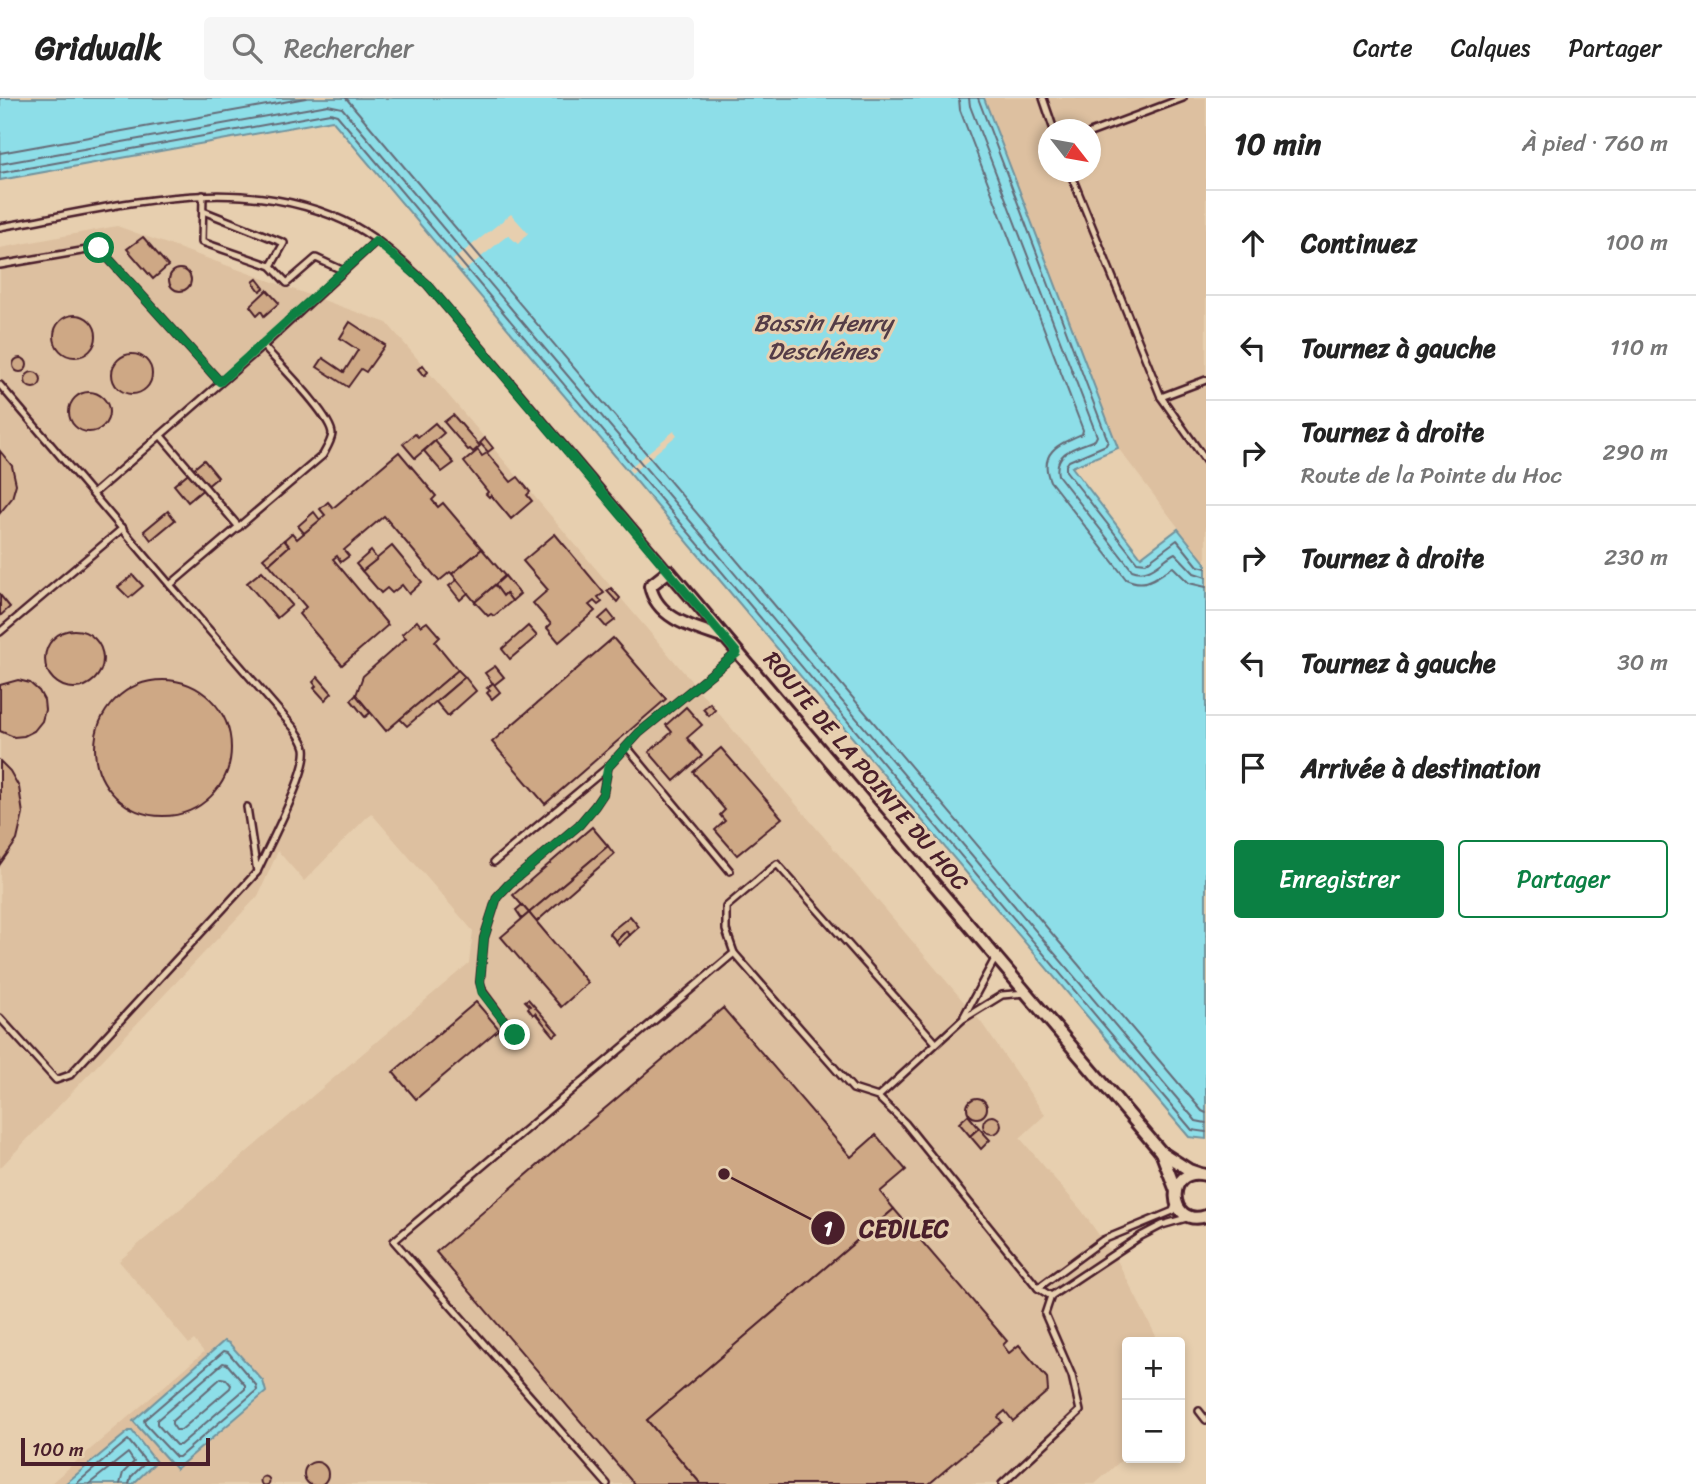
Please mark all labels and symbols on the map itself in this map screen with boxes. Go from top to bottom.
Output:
north arrow [1038,119,1101,182]
route start [83,232,114,263]
water label: Bassin Henry Deschênes [754,302,896,372]
street label: ROUTE DE LA POINTE DU HOC [753,641,980,901]
route end [499,1019,530,1050]
callout: CEDILEC [810,1206,963,1251]
text: CEDILEC [858,1208,950,1250]
text: 1 [823,1210,833,1248]
scale bar [21,1435,210,1467]

